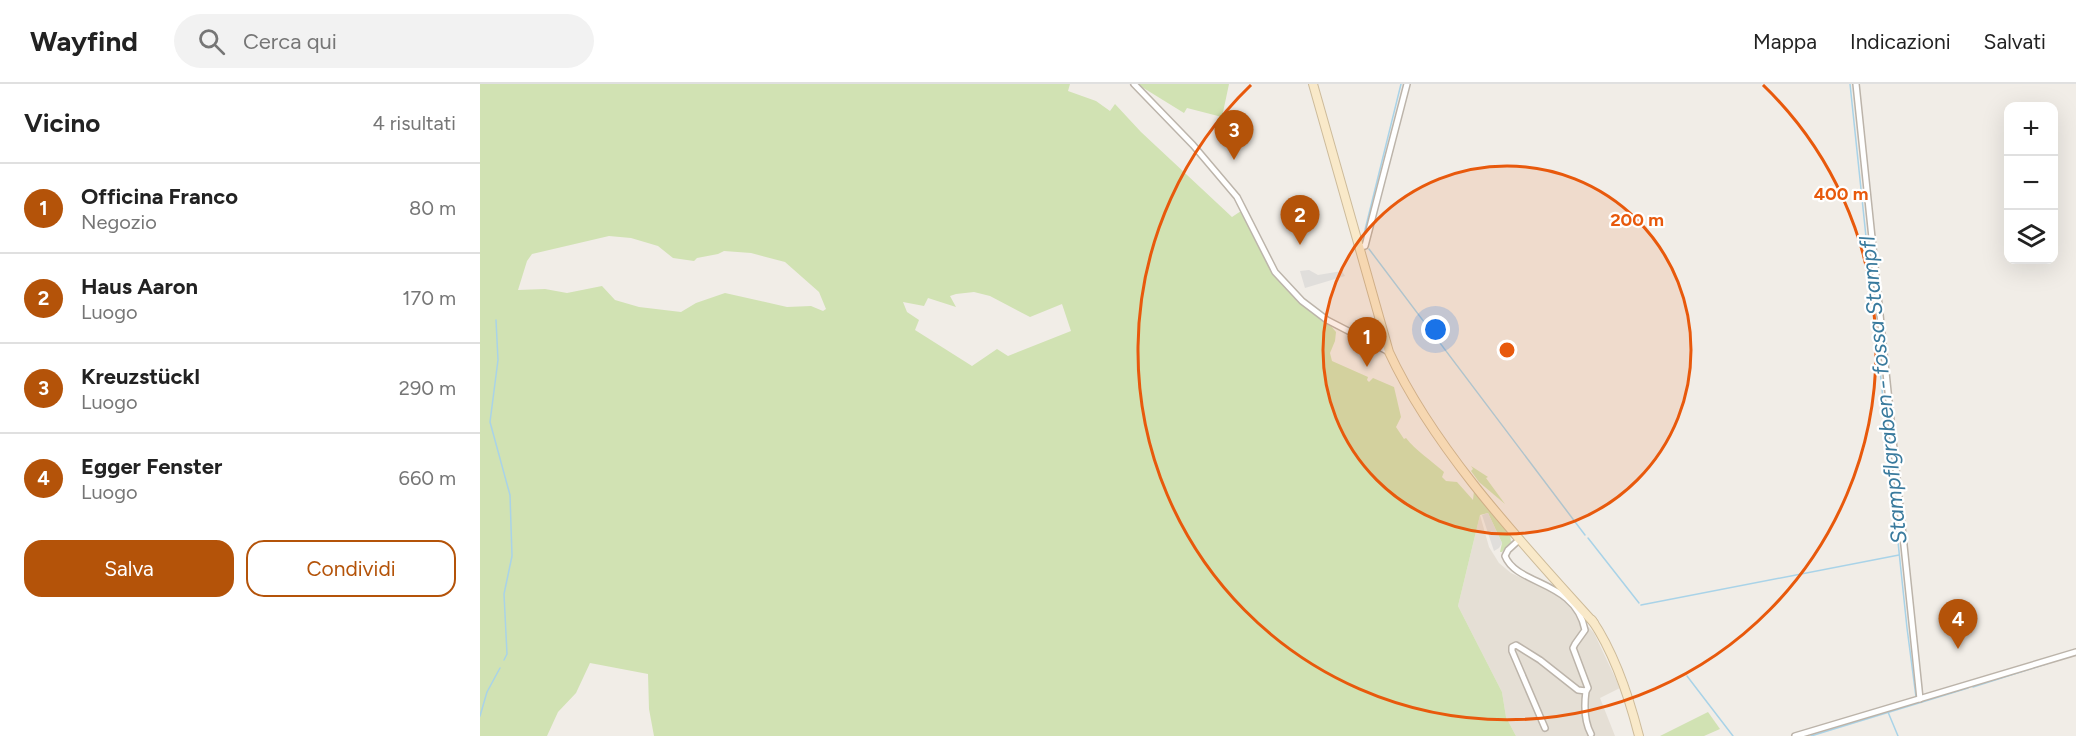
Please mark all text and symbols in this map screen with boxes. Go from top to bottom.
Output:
search box [174,14,594,68]
text: Wayfind [30,24,138,58]
icon: search [195,25,228,58]
text: Cerca qui [243,28,337,55]
text: Mappa [1753,29,1817,54]
text: Indicazioni [1850,29,1951,54]
text: Salvati [1984,29,2046,54]
map controls [2004,102,2058,264]
button: + [2004,102,2058,156]
text: Vicino [24,107,100,139]
pin: 3 [1214,110,1254,160]
text: 4 risultati [372,111,456,135]
button: − [2004,156,2058,210]
text: Officina Franco [81,183,238,210]
text: 400 m [1814,183,1868,205]
text: 1 [39,196,48,220]
text: 80 m [409,196,456,220]
pin: 2 [1280,196,1320,245]
text: 200 m [1610,209,1664,231]
text: Negozio [81,210,157,234]
button: layers [2004,210,2058,264]
water label: Stampflgraben - fossa Stampfl [1853,235,1913,545]
text: Haus Aaron [81,273,198,300]
text: 2 [38,286,49,310]
text: 170 m [402,286,456,310]
text: Luogo [81,300,138,324]
your location [1421,315,1450,344]
pin: 1 [1348,318,1386,367]
centre of rings [1497,340,1517,360]
text: Kreuzstückl [81,363,200,390]
text: 3 [38,376,49,400]
text: 290 m [399,376,456,400]
text: Luogo [81,390,138,414]
text: Egger Fenster [81,453,222,480]
text: 4 [37,466,50,490]
text: 660 m [399,466,456,490]
text: Luogo [81,480,138,504]
button: Salva [24,540,234,597]
button: Condividi [246,540,456,597]
pin: 4 [1938,600,1978,649]

